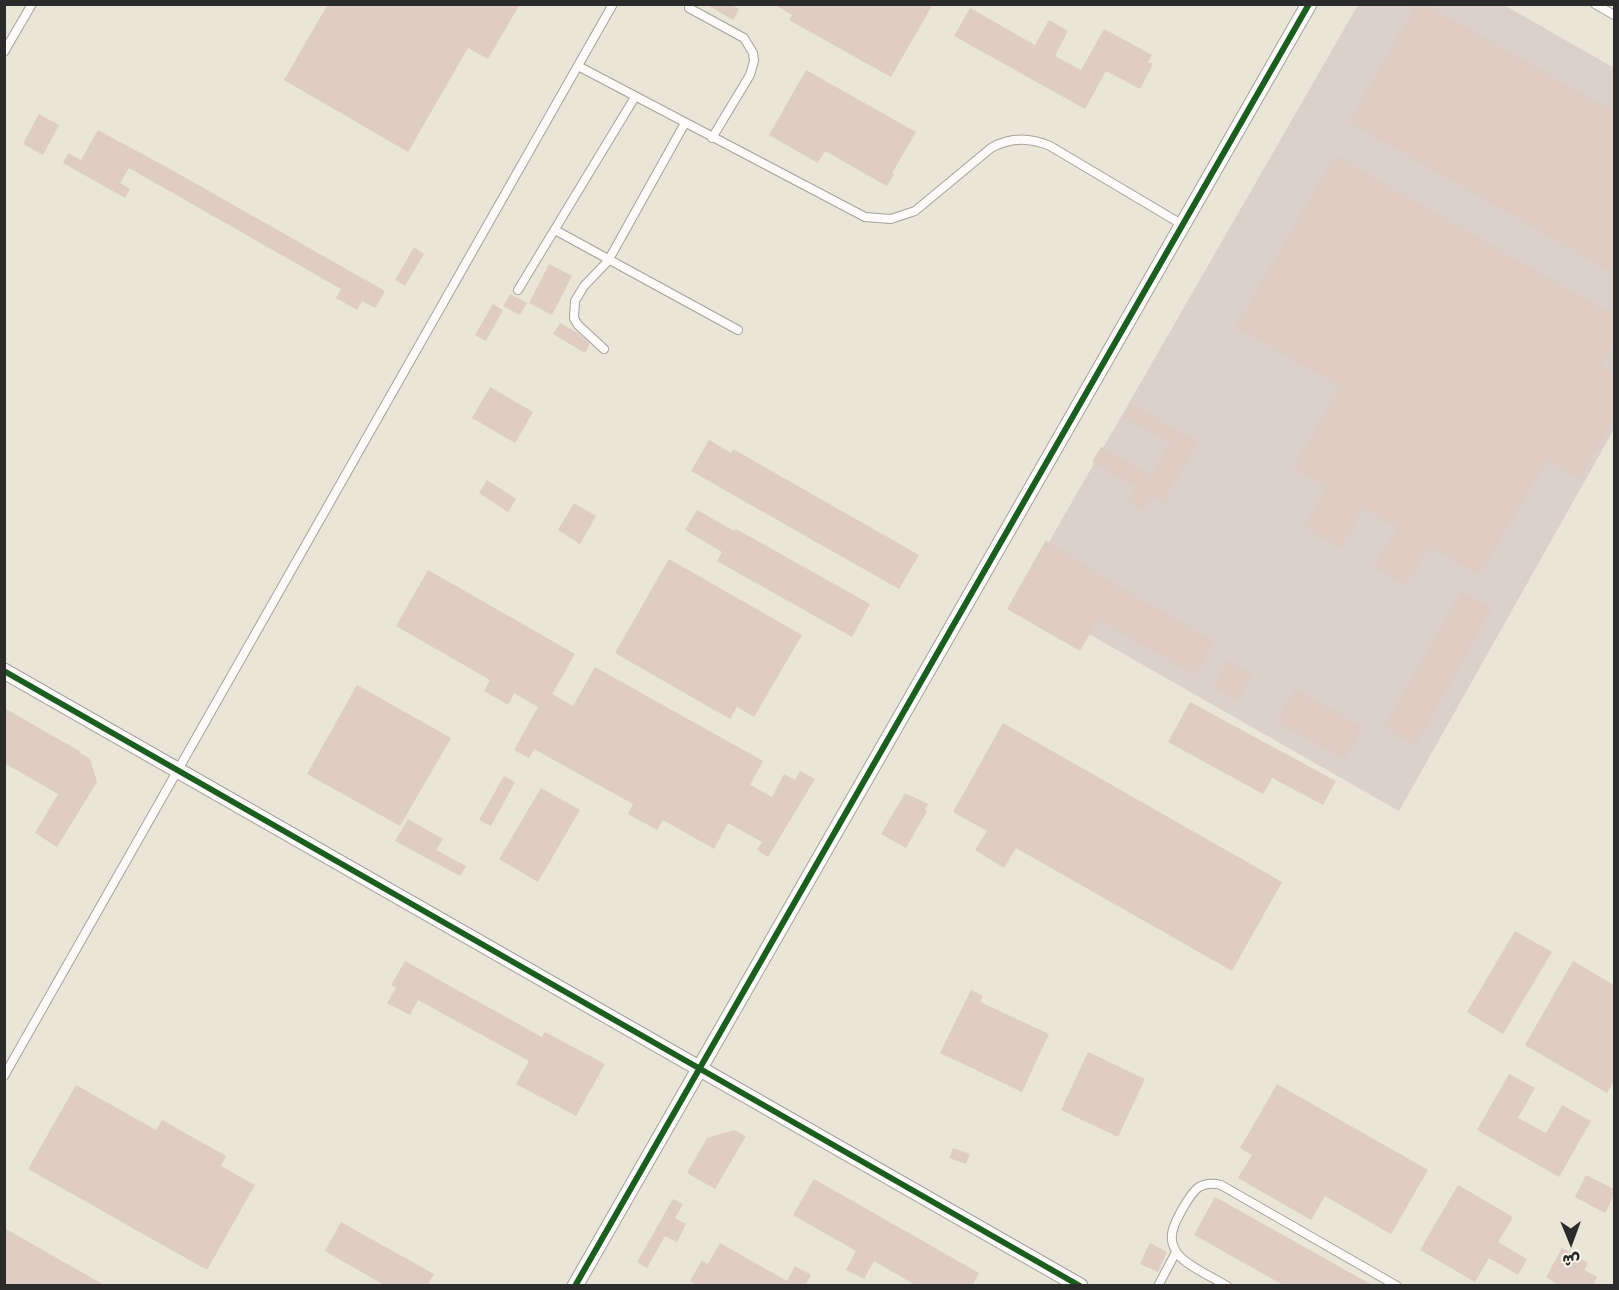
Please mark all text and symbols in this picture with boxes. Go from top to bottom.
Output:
north arrow [1541,1212,1601,1272]
text: ش [1562,1246,1580,1275]

